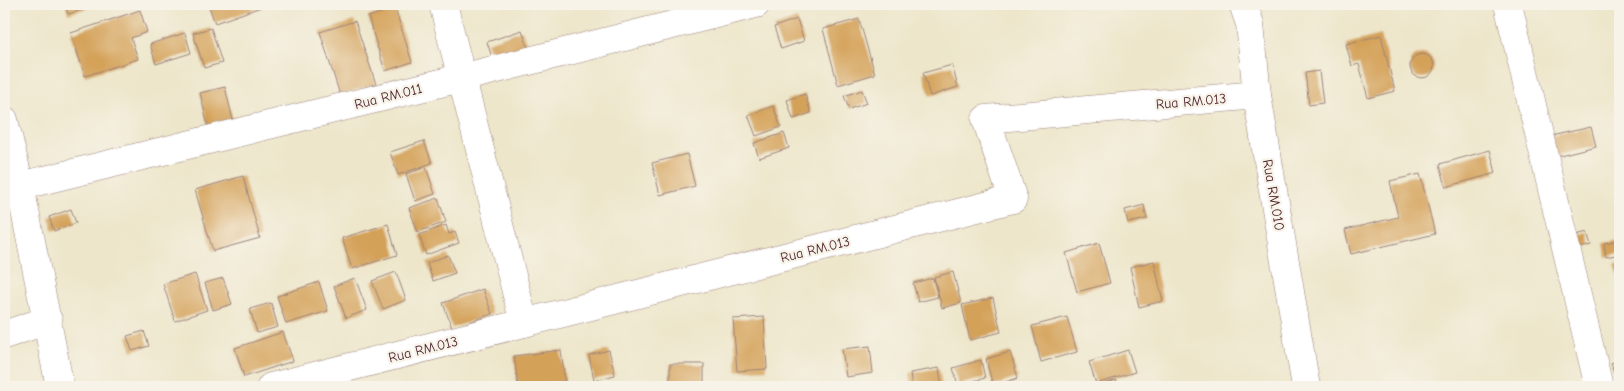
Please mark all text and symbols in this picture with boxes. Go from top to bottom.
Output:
street label: Rua RM.011 [352,80,424,113]
street label: Rua RM.013 [1155,90,1227,113]
street label: Rua RM.010 [1259,158,1288,232]
street label: Rua RM.013 [779,233,852,266]
street label: Rua RM.013 [387,333,460,366]

